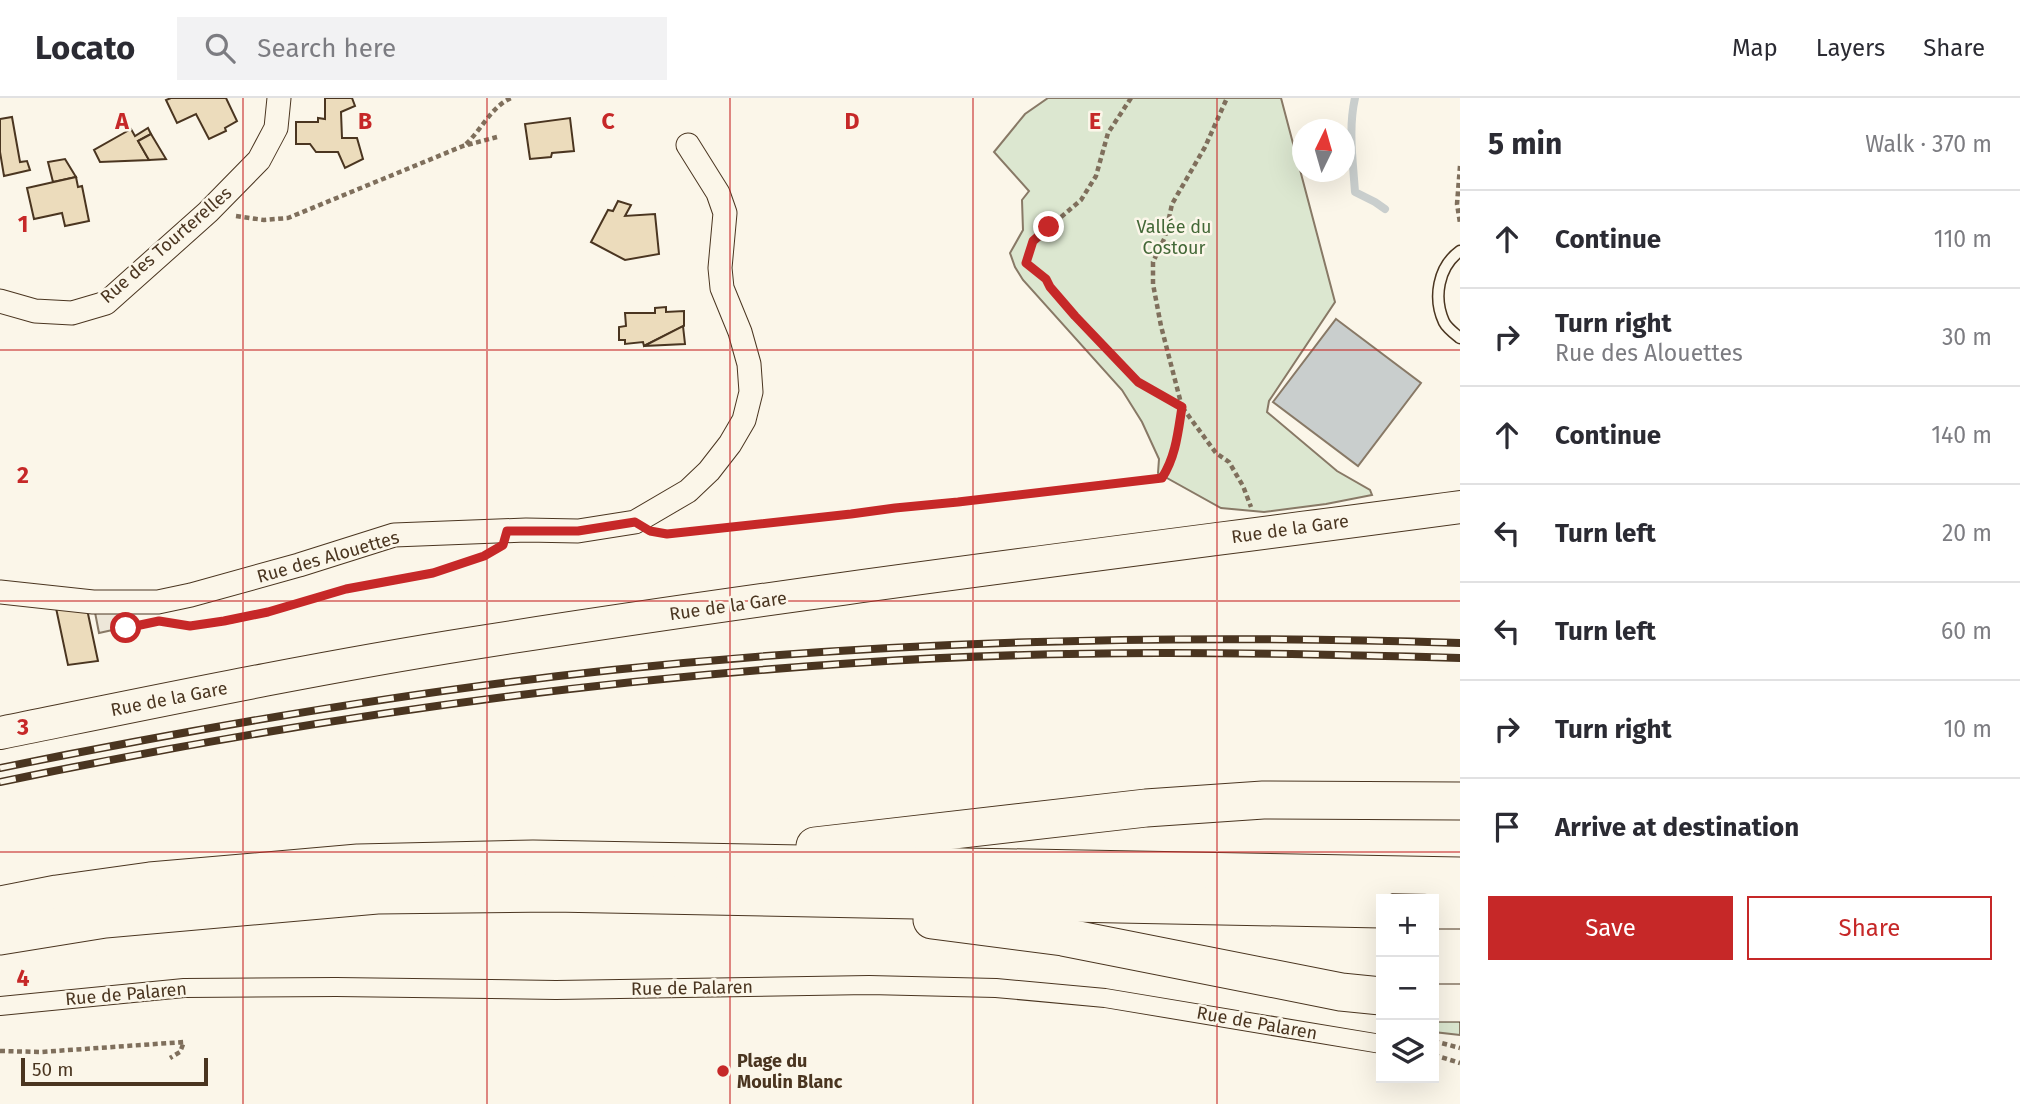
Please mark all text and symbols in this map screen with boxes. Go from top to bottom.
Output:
search box [177,17,667,80]
text: Locato [35,28,135,68]
icon: search [201,29,239,67]
text: Search here [257,33,396,64]
text: Map [1732,34,1778,62]
text: Layers [1816,34,1885,62]
text: Share [1923,34,1985,62]
text: A [114,107,129,135]
text: B [358,107,372,135]
text: C [601,107,615,135]
text: D [845,107,860,135]
text: E [1089,107,1101,135]
north arrow [1292,119,1355,182]
text: 5 min [1488,126,1562,162]
text: Walk · 370 m [1865,130,1992,158]
street label: Rue des Tourterelles [96,182,236,308]
text: 1 [18,210,28,238]
route end [1033,211,1064,242]
park label: Vallée du Costour [1137,216,1212,259]
icon: ahead [1488,220,1526,258]
text: Continue [1555,224,1661,255]
text: 110 m [1934,225,1992,253]
text: Turn right [1555,308,1672,339]
icon: right [1488,318,1526,356]
text: 30 m [1942,323,1992,351]
text: Rue des Alouettes [1555,339,1743,367]
icon: ahead [1488,416,1526,454]
text: Continue [1555,420,1661,451]
text: 140 m [1931,421,1992,449]
text: 2 [17,461,29,489]
street label: Rue de la Gare [1230,510,1350,548]
icon: left [1488,514,1526,552]
text: Turn left [1555,518,1656,549]
text: 20 m [1942,519,1992,547]
street label: Rue des Alouettes [254,526,402,588]
street label: Rue de la Gare [668,587,788,625]
route start [110,612,141,643]
icon: left [1488,612,1526,650]
text: Turn left [1555,616,1656,647]
text: 60 m [1941,617,1992,645]
street label: Rue de la Gare [109,677,229,721]
icon: right [1488,710,1526,748]
text: 3 [16,713,29,741]
text: Turn right [1555,714,1672,745]
text: 10 m [1943,715,1992,743]
icon: arrive [1488,808,1526,846]
text: Arrive at destination [1555,812,1799,843]
map controls [1376,894,1439,1083]
button: + [1376,894,1439,957]
button: Save [1488,896,1733,960]
button: Share [1747,896,1992,960]
button: − [1376,957,1439,1020]
text: 4 [17,964,30,992]
street label: Rue de Palaren [631,976,753,1000]
street label: Rue de Palaren [64,978,188,1010]
street label: Rue de Palaren [1195,1002,1319,1044]
button: layers [1376,1020,1439,1083]
place label: Plage du Moulin Blanc [737,1050,843,1093]
scale bar [21,1055,208,1087]
text: 50 m [32,1058,73,1081]
marker: Plage du Moulin Blanc [715,1063,731,1079]

